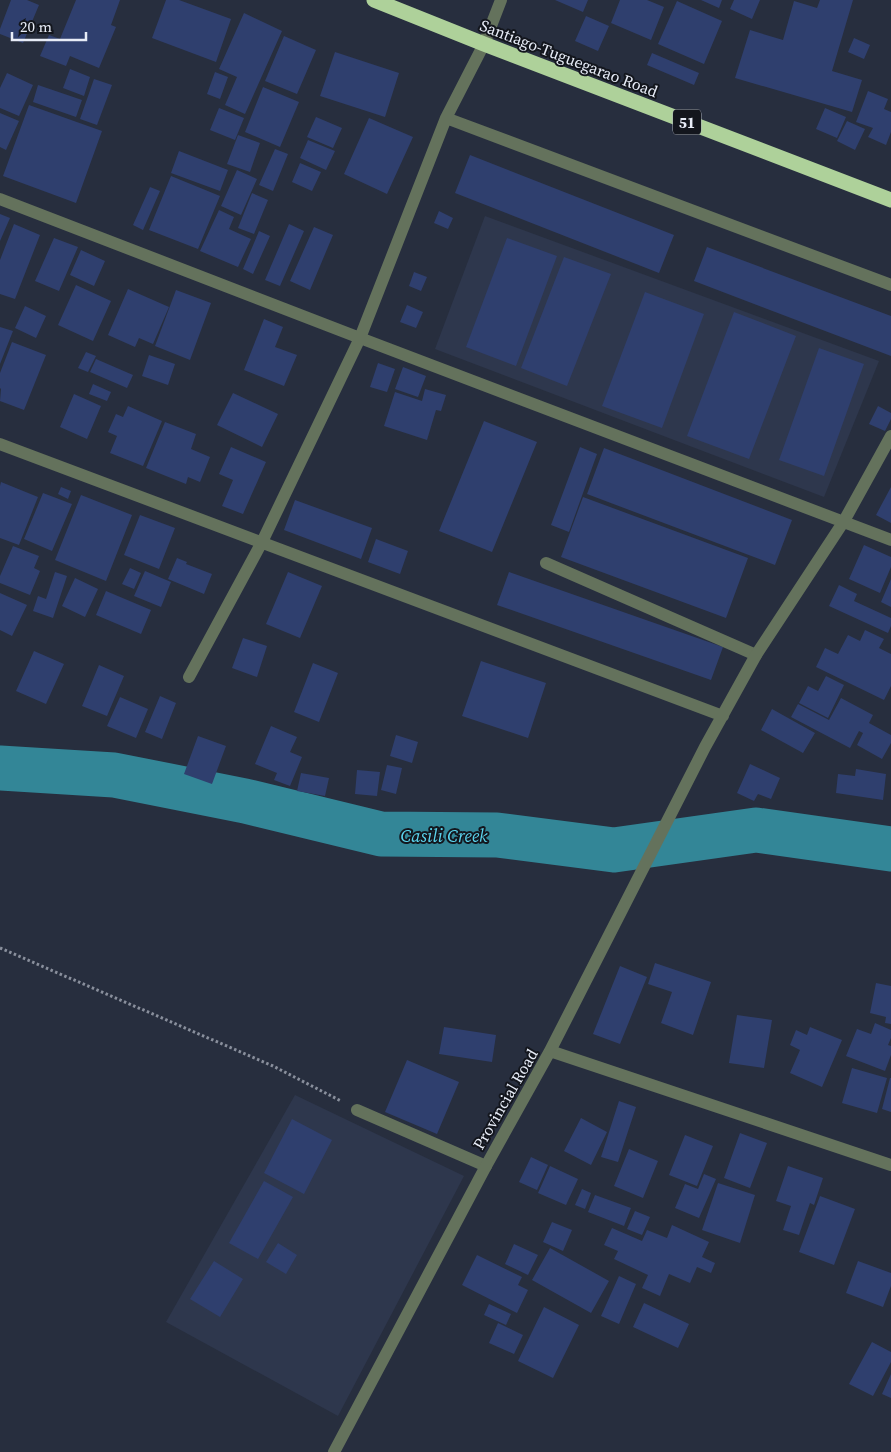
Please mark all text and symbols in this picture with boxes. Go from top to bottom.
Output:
scale bar [12,10,86,42]
street label: Santiago-Tuguegarao Road [477,14,661,102]
text: 20 m [20,16,52,37]
road number: 51 [673,110,701,134]
water label: Casili Creek [400,823,488,848]
street label: Provincial Road [467,1045,543,1153]

